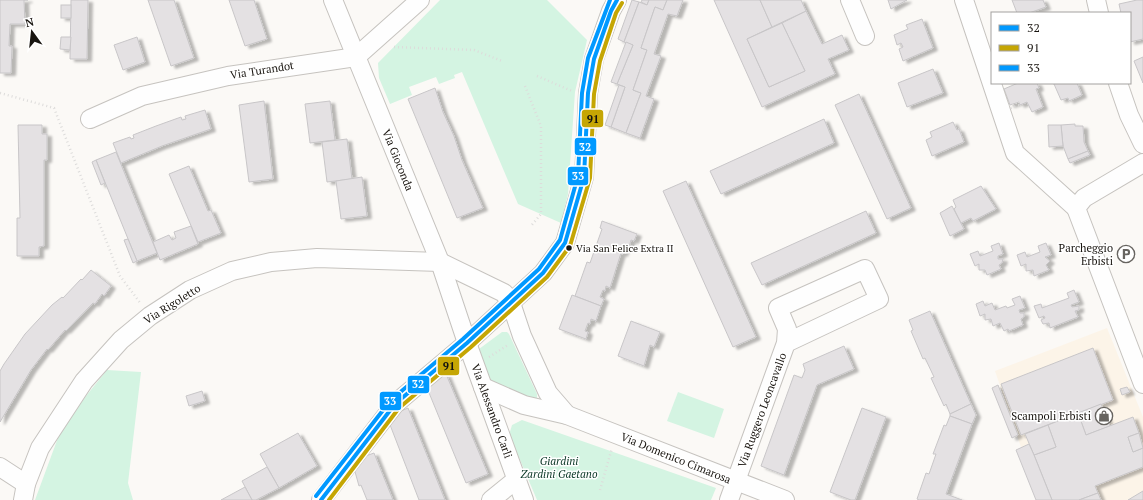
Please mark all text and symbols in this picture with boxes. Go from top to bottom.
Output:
north arrow [12,12,52,52]
legend [991,12,1131,84]
text: N [24,14,36,30]
text: 32 [1027,20,1040,35]
text: 91 [1027,40,1040,55]
street label: Via Turandot [229,58,295,82]
text: 33 [1027,60,1040,75]
line badge: 91 [581,109,604,128]
text: 91 [587,112,599,126]
street label: Via Gioconda [379,127,417,193]
line badge: 32 [574,137,597,156]
text: 32 [579,140,591,154]
line badge: 33 [567,166,589,186]
text: 33 [572,169,584,183]
place label: Parcheggio Erbisti [1059,241,1113,268]
place label: Via San Felice Extra II [576,242,674,255]
marker: Via San Felice Extra II [564,243,574,253]
parking icon: Parcheggio Erbisti [1116,244,1136,264]
street label: Via Rigoletto [141,281,203,327]
street label: Via Ruggero Leoncavallo [735,351,789,469]
line badge: 91 [437,356,460,376]
text: 91 [443,359,455,373]
street label: Via Alessandro Carli [468,362,516,460]
line badge: 32 [407,375,430,394]
text: 32 [412,377,424,391]
line badge: 33 [379,391,402,411]
text: 33 [384,394,396,408]
shop icon: Scampoli Erbisti [1094,406,1114,426]
place label: Scampoli Erbisti [1011,409,1091,423]
street label: Via Domenico Cimarosa [619,429,734,487]
park label: Giardini Zardini Gaetano [520,454,598,481]

